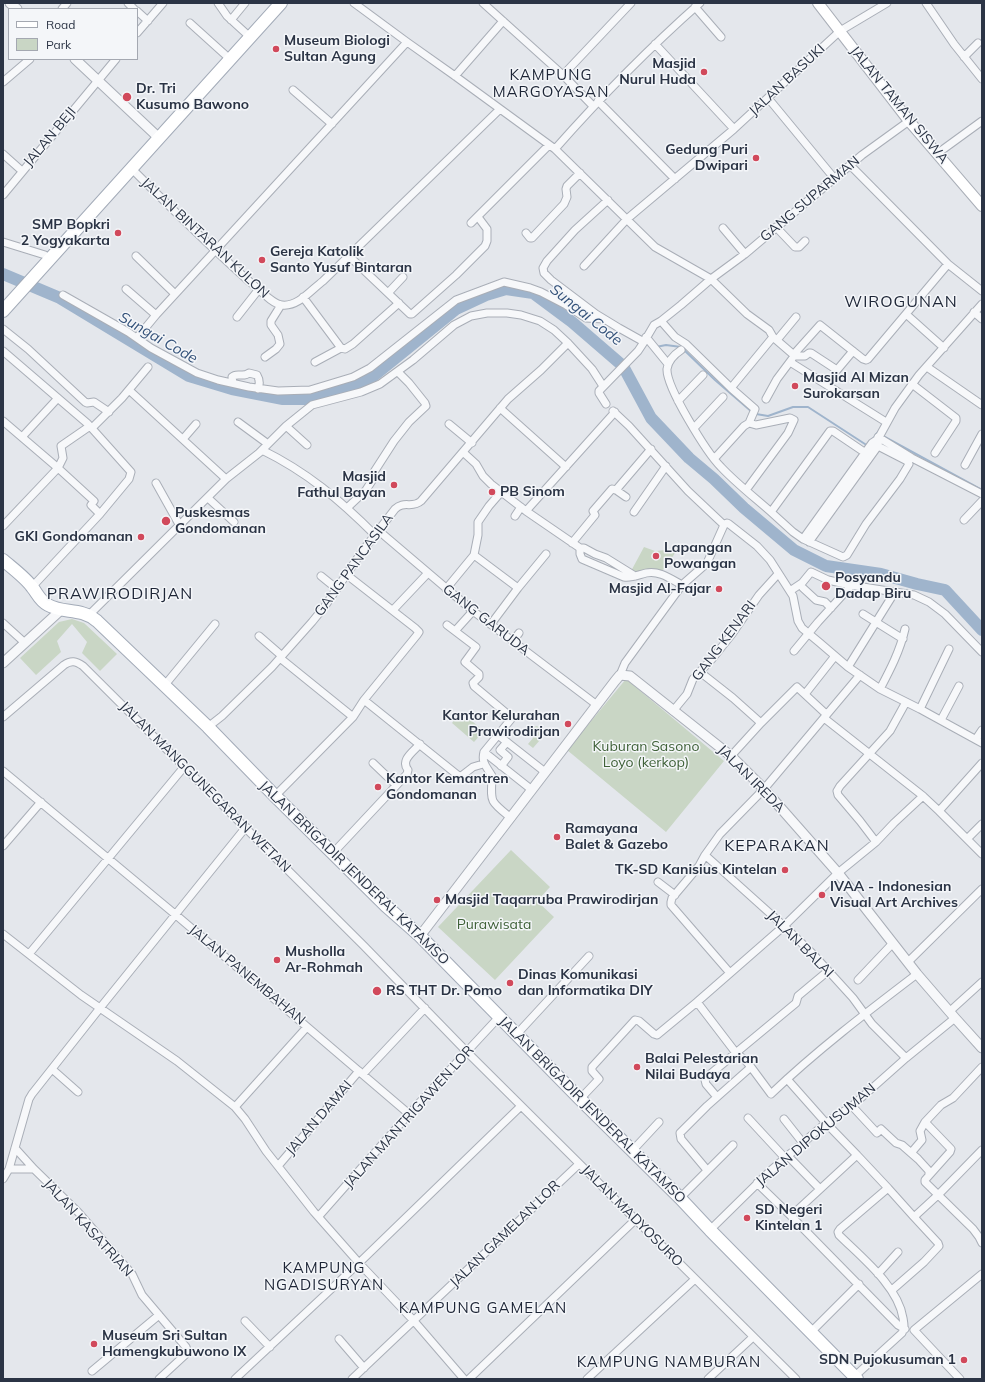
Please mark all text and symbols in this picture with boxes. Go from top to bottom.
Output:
legend [8,8,138,60]
text: Road [46,17,75,32]
place label: Museum Biologi Sultan Agung [284,33,390,66]
text: Park [46,37,71,52]
street label: JALAN BASUKI [746,41,828,119]
street label: JALAN TAMAN SISWA [846,43,952,167]
marker: Museum Biologi Sultan Agung [271,44,281,54]
place label: Masjid Nurul Huda [619,56,696,88]
district label: KAMPUNG MARGOYASAN [493,66,609,101]
marker: Masjid Nurul Huda [699,67,709,77]
place label: Dr. Tri Kusumo Bawono [136,81,249,114]
marker: Dr. Tri Kusumo Bawono [121,91,133,103]
street label: JALAN BEJI [20,104,80,170]
place label: Gedung Puri Dwipari [665,142,748,174]
street label: GANG SUPARMAN [757,152,863,246]
marker: Gedung Puri Dwipari [751,153,761,163]
street label: JALAN BINTARAN KULON [137,174,273,302]
place label: SMP Bopkri 2 Yogyakarta [21,217,110,250]
marker: SMP Bopkri 2 Yogyakarta [113,228,123,238]
place label: Gereja Katolik Santo Yusuf Bintaran [270,244,412,276]
marker: Gereja Katolik Santo Yusuf Bintaran [257,255,267,265]
water label: Sungai Code [546,280,626,350]
district label: WIROGUNAN [844,292,958,312]
water label: Sungai Code [115,308,201,368]
place label: Masjid Al Mizan Surokarsan [803,370,909,402]
marker: Masjid Al Mizan Surokarsan [790,381,800,391]
place label: Masjid Fathul Bayan [297,469,386,502]
marker: Masjid Fathul Bayan [389,480,399,490]
place label: PB Sinom [500,484,565,500]
marker: PB Sinom [487,487,497,497]
place label: Puskesmas Gondomanan [175,505,266,538]
street label: GANG PANCASILA [311,510,397,620]
marker: Puskesmas Gondomanan [160,515,172,527]
place label: GKI Gondomanan [15,529,133,545]
marker: GKI Gondomanan [136,532,146,542]
place label: Lapangan Powangan [664,540,736,572]
marker: Lapangan Powangan [651,551,661,561]
place label: Posyandu Dadap Biru [835,570,911,602]
marker: Posyandu Dadap Biru [820,580,832,592]
street label: GANG GARUDA [439,581,533,659]
place label: Masjid Al-Fajar [609,581,711,597]
district label: PRAWIRODIRJAN [47,584,193,604]
marker: Masjid Al-Fajar [714,584,724,594]
street label: GANG KENARI [688,598,760,684]
street label: JALAN MANGGUNEGARAN WETAN [116,698,294,876]
place label: Kantor Kelurahan Prawirodirjan [442,708,560,740]
marker: Kantor Kelurahan Prawirodirjan [563,719,573,729]
park label: Kuburan Sasono Loyo (kerkop) [593,739,699,772]
street label: JALAN IREDA [714,742,788,816]
place label: Kantor Kemantren Gondomanan [386,771,509,804]
street label: JALAN BRIGADIR JENDERAL KATAMSO [256,778,452,968]
marker: Kantor Kemantren Gondomanan [373,782,383,792]
place label: Ramayana Balet & Gazebo [565,821,668,854]
marker: Ramayana Balet & Gazebo [552,832,562,842]
district label: KEPARAKAN [724,836,830,856]
place label: TK-SD Kanisius Kintelan [615,862,777,878]
marker: TK-SD Kanisius Kintelan [780,865,790,875]
place label: IVAA - Indonesian Visual Art Archives [830,879,958,912]
marker: IVAA - Indonesian Visual Art Archives [817,890,827,900]
place label: Masjid Taqarruba Prawirodirjan [445,892,658,908]
marker: Masjid Taqarruba Prawirodirjan [432,895,442,905]
street label: JALAN BALAI [763,907,837,981]
park label: Purawisata [457,917,531,933]
street label: JALAN PANEMBAHAN [185,921,309,1029]
place label: Musholla Ar-Rohmah [285,944,363,976]
marker: Musholla Ar-Rohmah [272,955,282,965]
place label: Dinas Komunikasi dan Informatika DIY [518,967,653,1000]
marker: Dinas Komunikasi dan Informatika DIY [505,978,515,988]
place label: RS THT Dr. Pomo [386,983,502,999]
marker: RS THT Dr. Pomo [371,985,383,997]
street label: JALAN BRIGADIR JENDERAL KATAMSO [495,1013,689,1207]
street label: JALAN MANTRIGAWEN LOR [340,1042,478,1192]
place label: Balai Pelestarian Nilai Budaya [645,1051,758,1084]
marker: Balai Pelestarian Nilai Budaya [632,1062,642,1072]
street label: JALAN DAMAI [282,1077,356,1159]
street label: JALAN DIPOKUSUMAN [753,1080,879,1190]
street label: JALAN MADYOSURO [578,1162,686,1270]
street label: JALAN KASATRIAN [40,1176,136,1280]
street label: JALAN GAMELAN LOR [446,1177,564,1291]
place label: SD Negeri Kintelan 1 [755,1202,822,1234]
marker: SD Negeri Kintelan 1 [742,1213,752,1223]
district label: KAMPUNG NGADISURYAN [264,1259,384,1294]
district label: KAMPUNG GAMELAN [399,1299,567,1317]
place label: Museum Sri Sultan Hamengkubuwono IX [102,1328,246,1360]
marker: Museum Sri Sultan Hamengkubuwono IX [89,1339,99,1349]
place label: SDN Pujokusuman 1 [819,1352,956,1368]
district label: KAMPUNG NAMBURAN [577,1353,761,1371]
marker: SDN Pujokusuman 1 [959,1355,969,1365]

